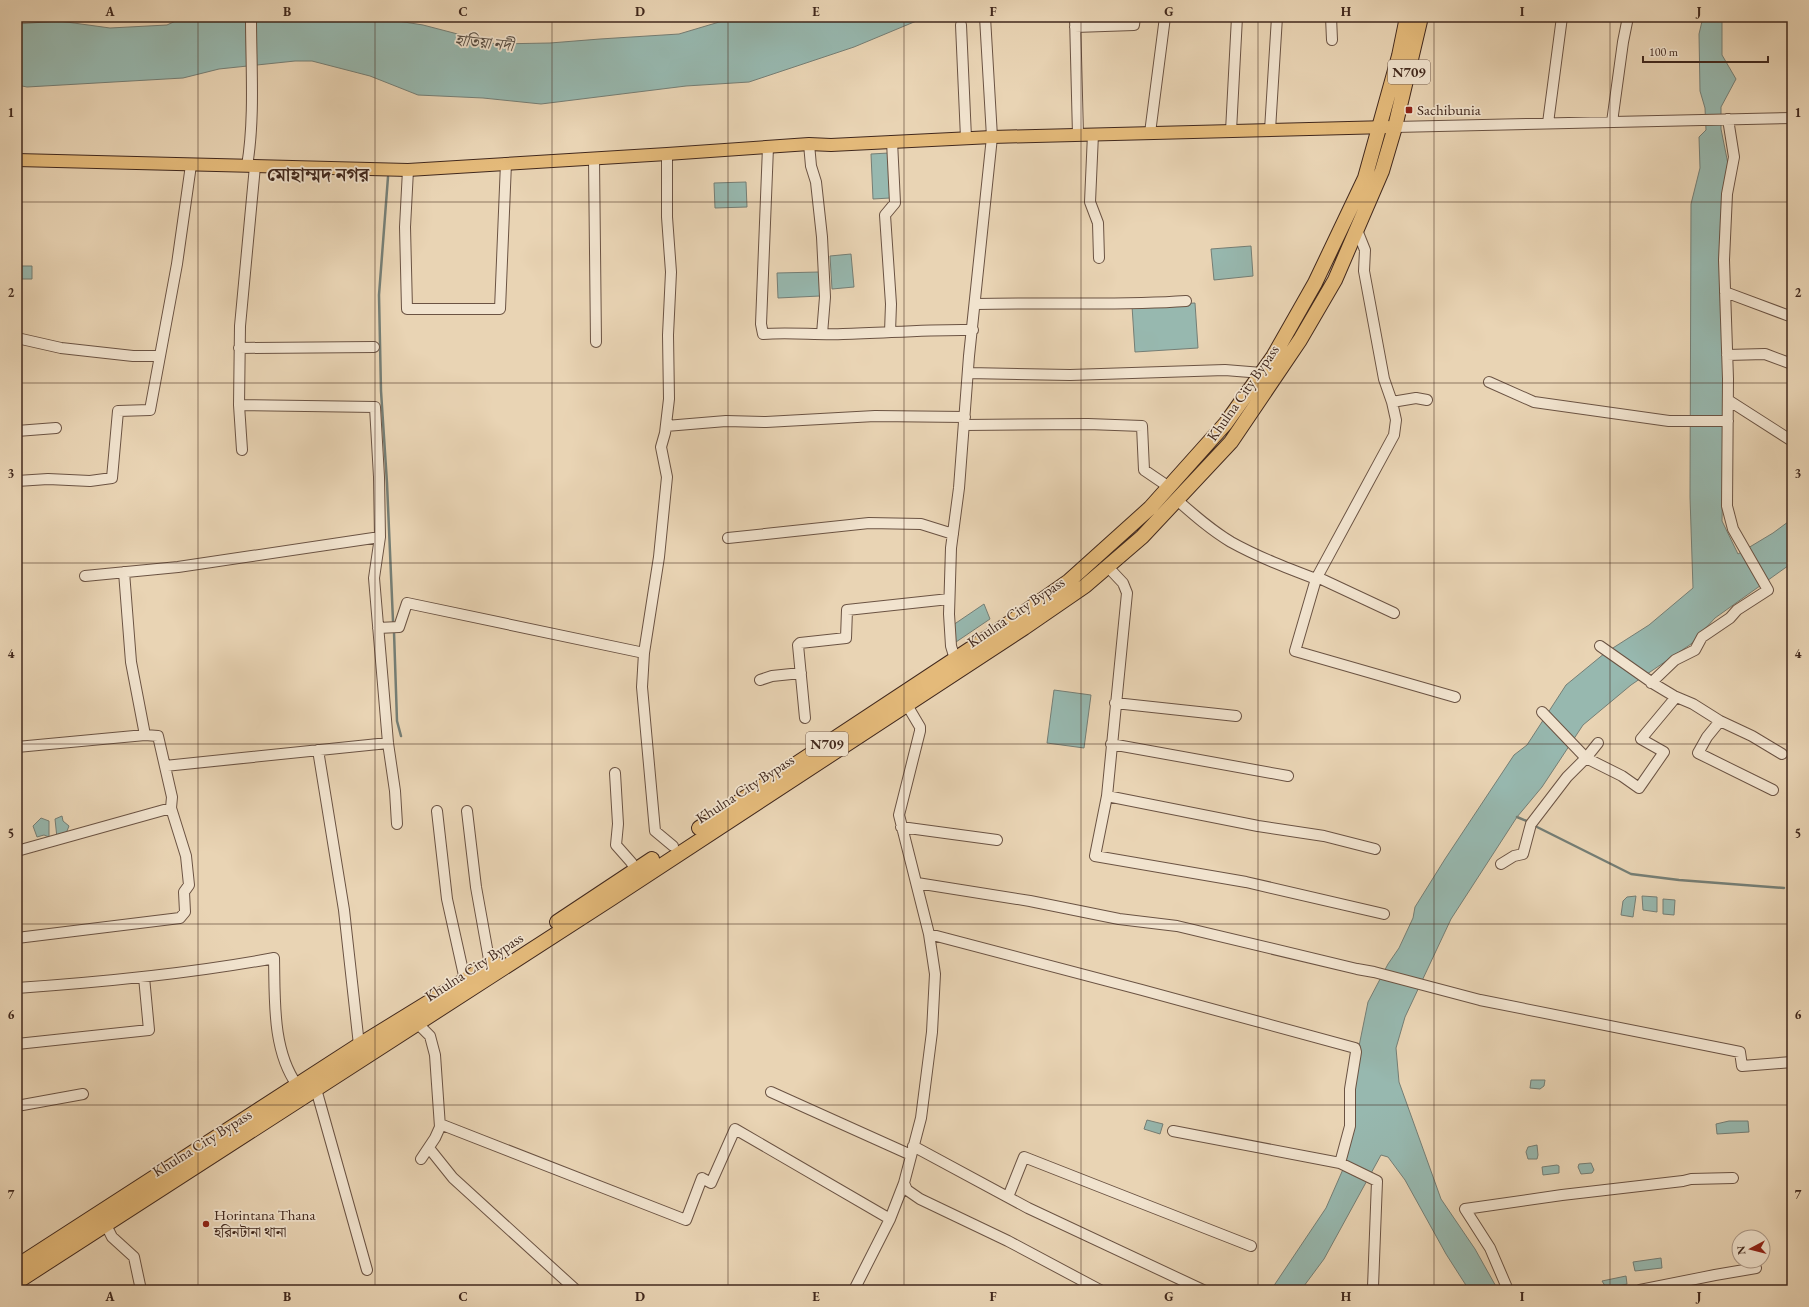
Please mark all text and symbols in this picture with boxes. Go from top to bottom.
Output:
text: A [104,3,115,20]
text: B [283,3,291,20]
text: C [458,3,468,20]
text: D [635,3,645,20]
text: E [812,3,820,20]
text: F [989,3,997,20]
text: G [1164,3,1174,20]
text: H [1341,3,1352,20]
text: I [1520,3,1525,20]
text: J [1695,3,1702,20]
water label: হাতিয়া নদী [454,29,516,56]
scale bar [1643,38,1768,64]
text: 100 m [1649,44,1679,60]
road number: N709 [1388,60,1430,84]
place label: Sachibunia [1417,100,1481,119]
text: 1 [8,104,15,121]
text: 1 [1795,104,1802,121]
marker: Sachibunia [1404,105,1414,115]
district label: মোহাম্মদ নগর [267,162,371,187]
text: 2 [8,284,15,301]
text: 2 [1795,284,1802,301]
street label: Khulna City Bypass [1202,341,1283,445]
text: 3 [8,465,15,482]
text: 3 [1795,465,1802,482]
street label: Khulna City Bypass [963,572,1068,651]
text: 4 [8,645,15,662]
text: 4 [1795,645,1802,662]
road number: N709 [806,732,848,756]
street label: Khulna City Bypass [692,750,798,827]
text: 5 [8,825,14,842]
text: 5 [1795,825,1801,842]
street label: Khulna City Bypass [421,928,527,1005]
text: 6 [8,1006,15,1023]
text: 6 [1795,1006,1802,1023]
street label: Khulna City Bypass [149,1104,255,1181]
text: 7 [8,1186,15,1203]
text: 7 [1795,1186,1802,1203]
place label: Horintana Thana হরিনটানা থানা [213,1205,315,1241]
marker: Horintana Thana হরিনটানা থানা [201,1219,211,1229]
north arrow [1731,1229,1771,1269]
text: N [1734,1245,1749,1255]
text: A [104,1288,115,1305]
text: B [283,1288,291,1305]
text: C [458,1288,468,1305]
text: D [635,1288,645,1305]
text: E [812,1288,820,1305]
text: F [989,1288,997,1305]
text: G [1164,1288,1174,1305]
text: H [1341,1288,1352,1305]
text: I [1520,1288,1525,1305]
text: J [1695,1288,1702,1305]

